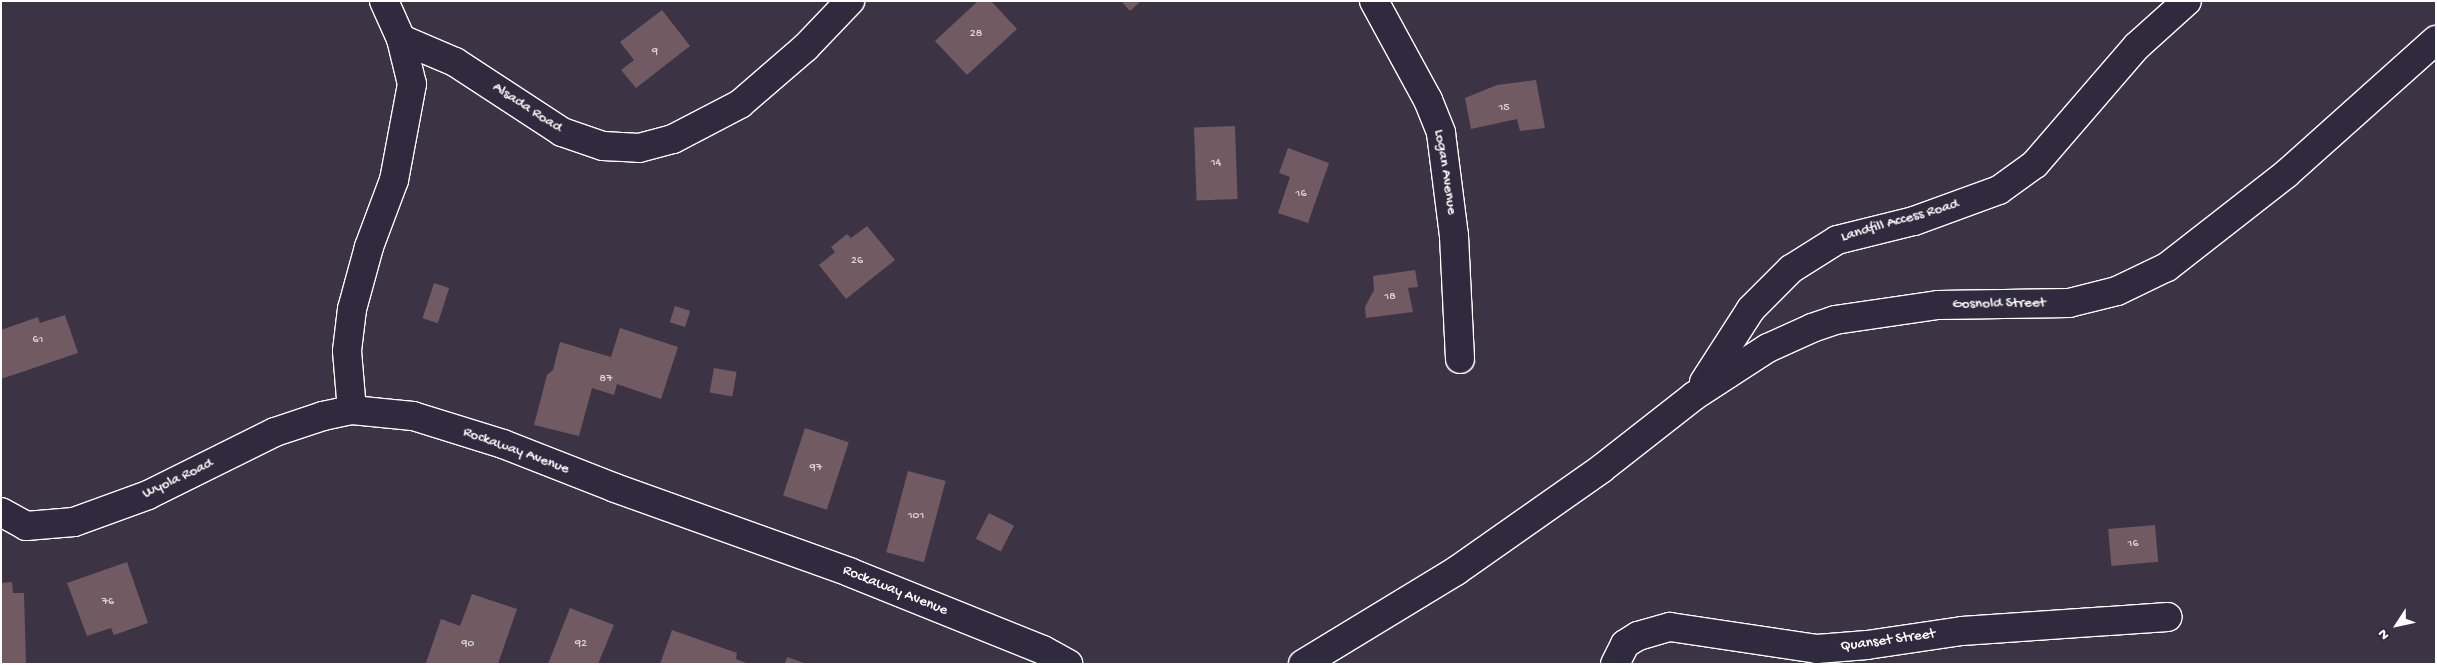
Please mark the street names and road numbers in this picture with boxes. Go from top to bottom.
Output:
street label: Alsada Road [489,79,565,137]
street label: Logan Avenue [1429,128,1461,216]
street label: Landfill Access Road [1839,196,1961,246]
street label: Gosnold Street [1952,294,2046,314]
street label: Rockaway Avenue [460,423,572,479]
street label: Wyola Road [140,455,216,503]
street label: Rockaway Avenue [840,562,950,620]
street label: Quanset Street [1839,625,1937,657]

